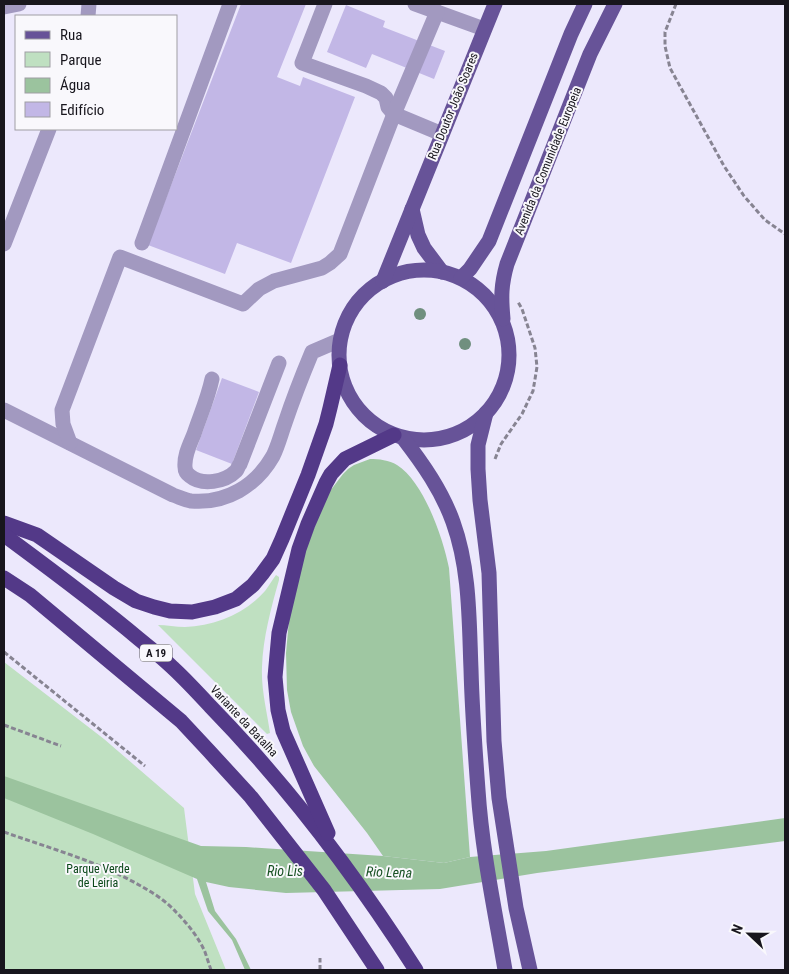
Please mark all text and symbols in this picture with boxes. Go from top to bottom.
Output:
legend [15,15,178,130]
text: Rua [60,26,82,44]
street label: Rua Doutor João Soares [425,50,481,162]
text: Parque [60,51,102,69]
text: Água [60,76,90,94]
street label: Avenida da Comunidade Europeia [512,85,584,237]
text: Edifício [60,101,104,119]
road number: A 19 [140,644,172,661]
street label: Variante da Batalha [207,682,281,760]
park label: Parque Verde de Leiria [66,862,130,890]
water label: Rio Lis [267,863,303,879]
water label: Rio Lena [366,863,412,881]
north arrow [724,909,774,959]
text: N [728,922,746,936]

